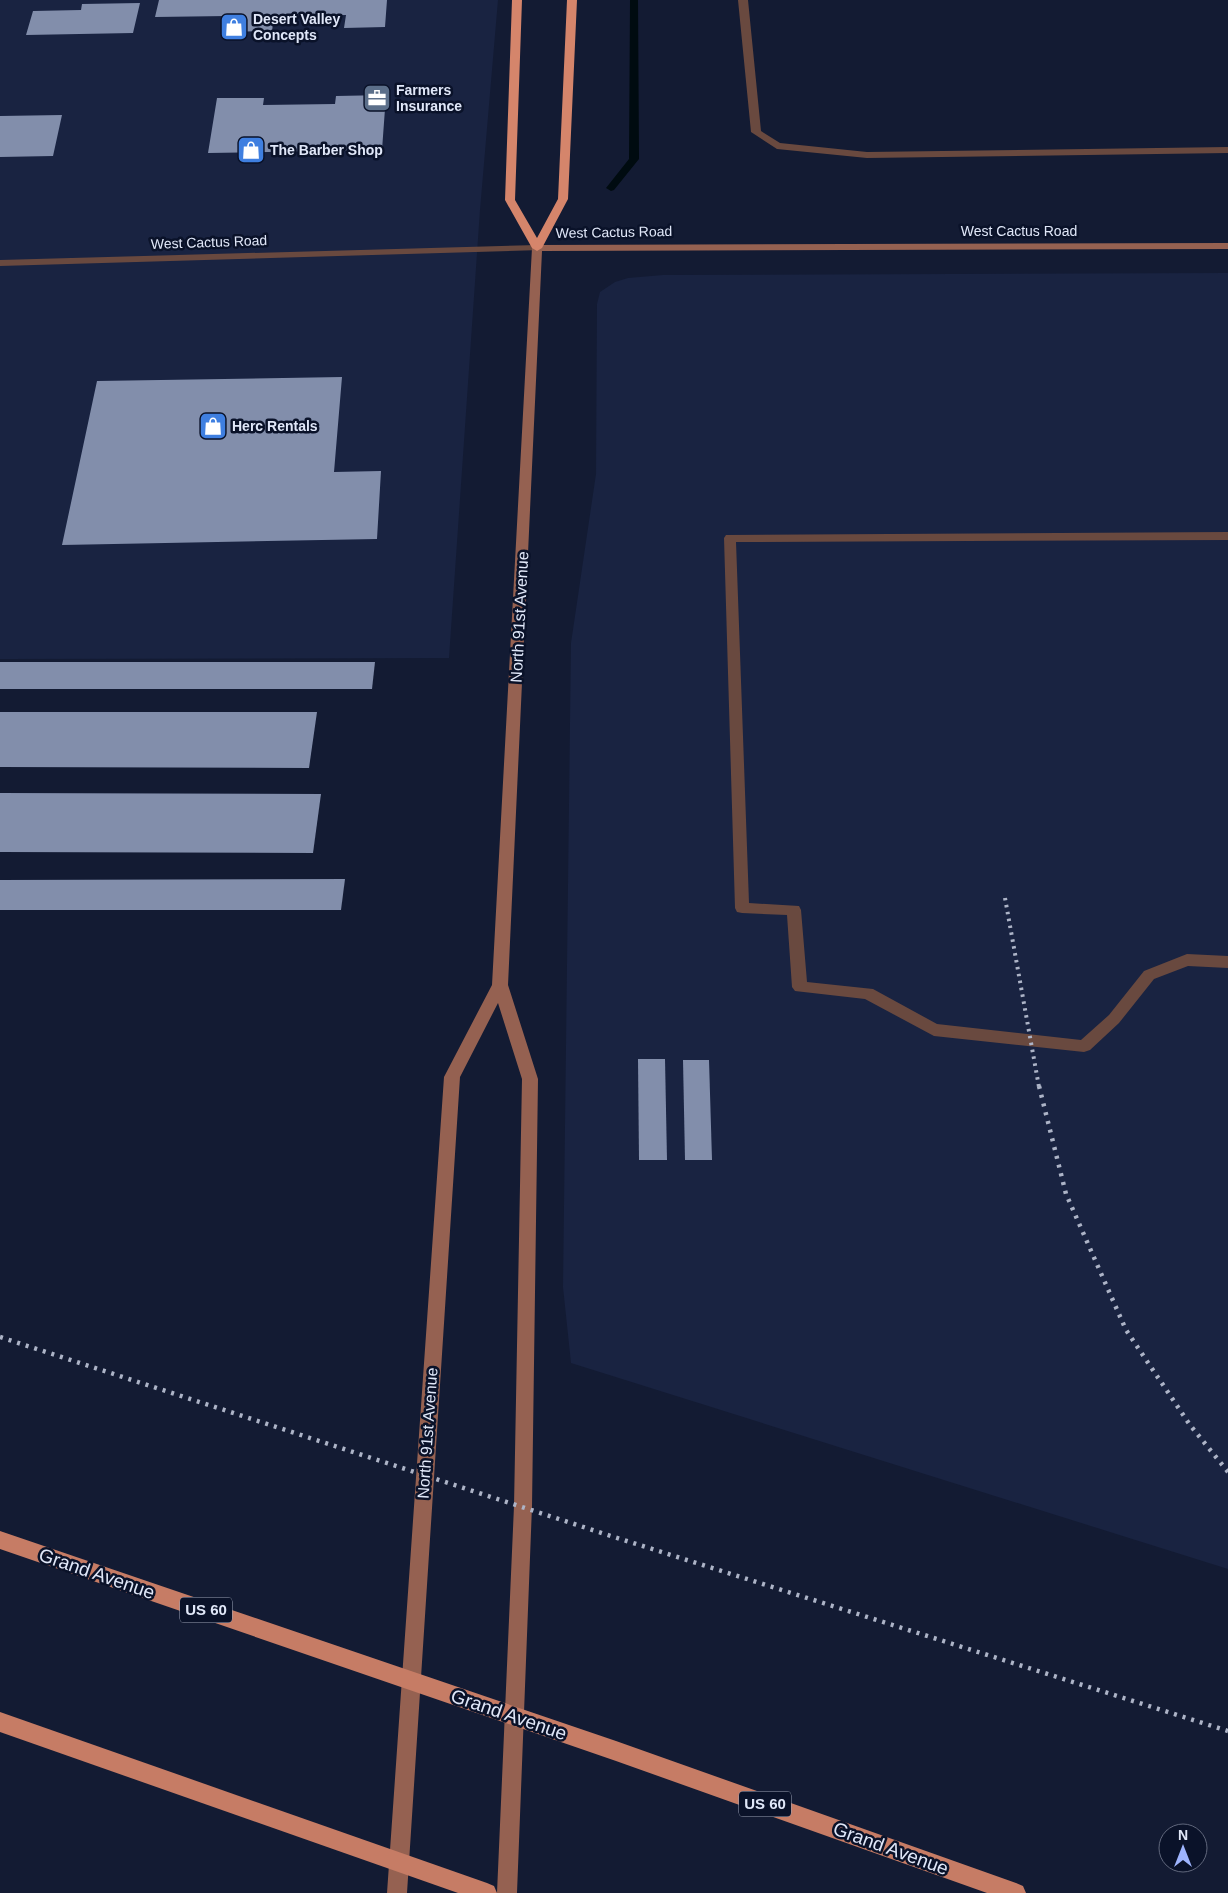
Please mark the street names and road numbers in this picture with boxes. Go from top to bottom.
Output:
street label: West Cactus Road [556,223,672,241]
street label: West Cactus Road [961,223,1077,239]
street label: West Cactus Road [151,232,267,252]
street label: North 91st Avenue [508,551,531,683]
street label: North 91st Avenue [414,1367,441,1499]
street label: Grand Avenue [36,1544,158,1603]
road number: US 60 [180,1598,232,1622]
street label: Grand Avenue [448,1685,570,1744]
road number: US 60 [739,1792,791,1816]
street label: Grand Avenue [830,1818,951,1879]

